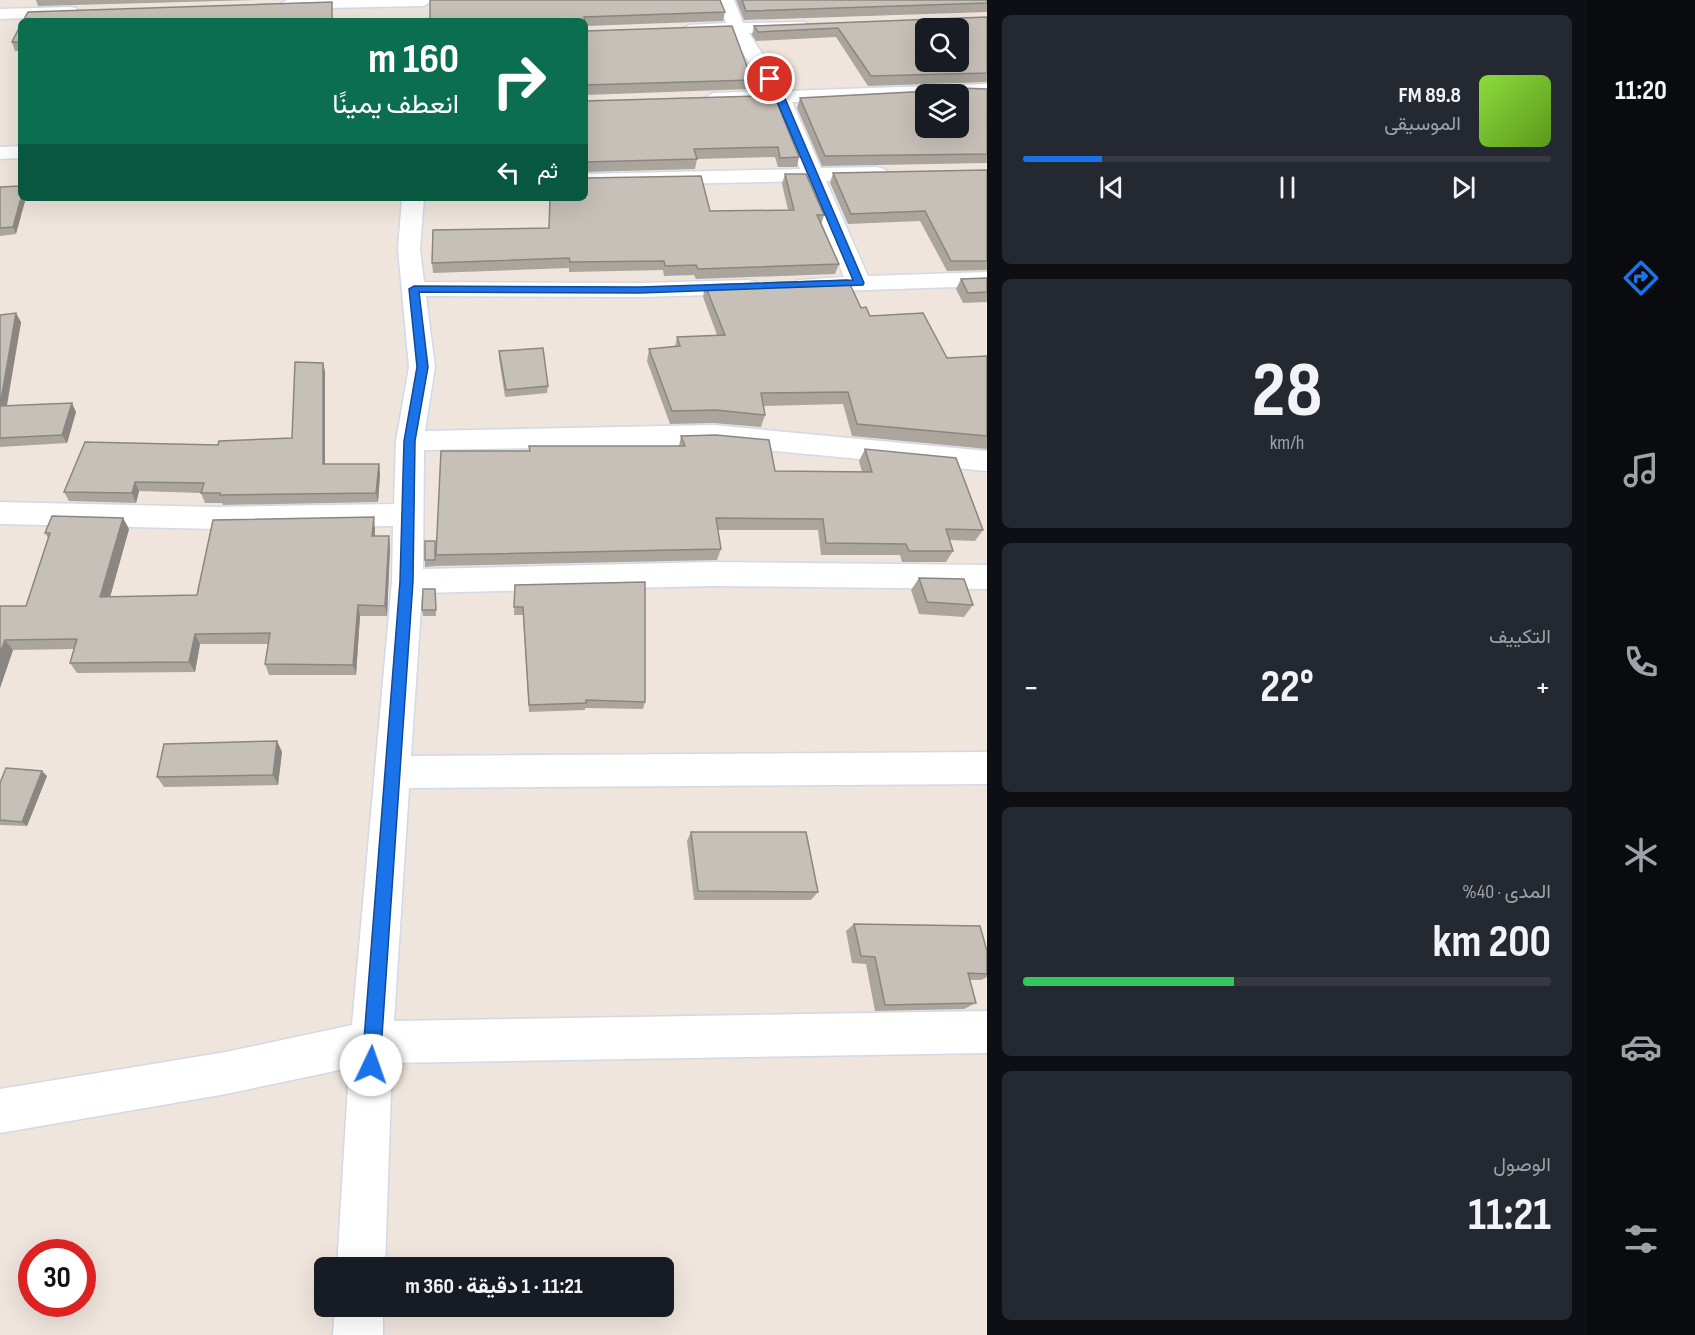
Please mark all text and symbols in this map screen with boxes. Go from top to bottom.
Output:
map controls [915,18,969,138]
button: search [915,18,969,72]
text: 160 m [368,34,459,85]
icon: right [480,42,558,120]
pin [744,53,795,104]
icon: arrive [753,62,786,95]
text: 11:20 [1615,75,1667,107]
text: 89.8 FM [1399,82,1461,109]
button: layers [915,84,969,138]
text: انعطف يمينًا [332,89,459,121]
text: الموسيقى [1384,112,1461,136]
icon: left [492,156,525,189]
text: ثم [537,158,558,185]
icon: previous [1095,171,1128,204]
icon: pause [1271,171,1304,204]
icon: next [1447,171,1480,204]
icon: directions [1620,257,1662,299]
text: 28 [1252,345,1323,438]
text: km/h [1270,431,1304,455]
icon: music [1620,449,1662,491]
text: التكييف [1489,625,1551,649]
icon: phone [1620,641,1662,683]
text: 22° [1260,660,1314,715]
text: − [1023,668,1039,708]
text: + [1535,668,1551,708]
icon: climate [1620,834,1662,876]
text: المدى · 40% [1462,880,1551,904]
text: 200 km [1433,915,1551,970]
icon: car [1620,1026,1662,1068]
position arrow [339,1033,403,1097]
text: الوصول [1493,1153,1551,1177]
text: 11:21 [1468,1188,1551,1243]
icon: filters [1620,1218,1662,1260]
speed limit sign: 30 [18,1239,96,1317]
text: 11:21 · 1 دقيقة · 360 m [405,1273,583,1300]

